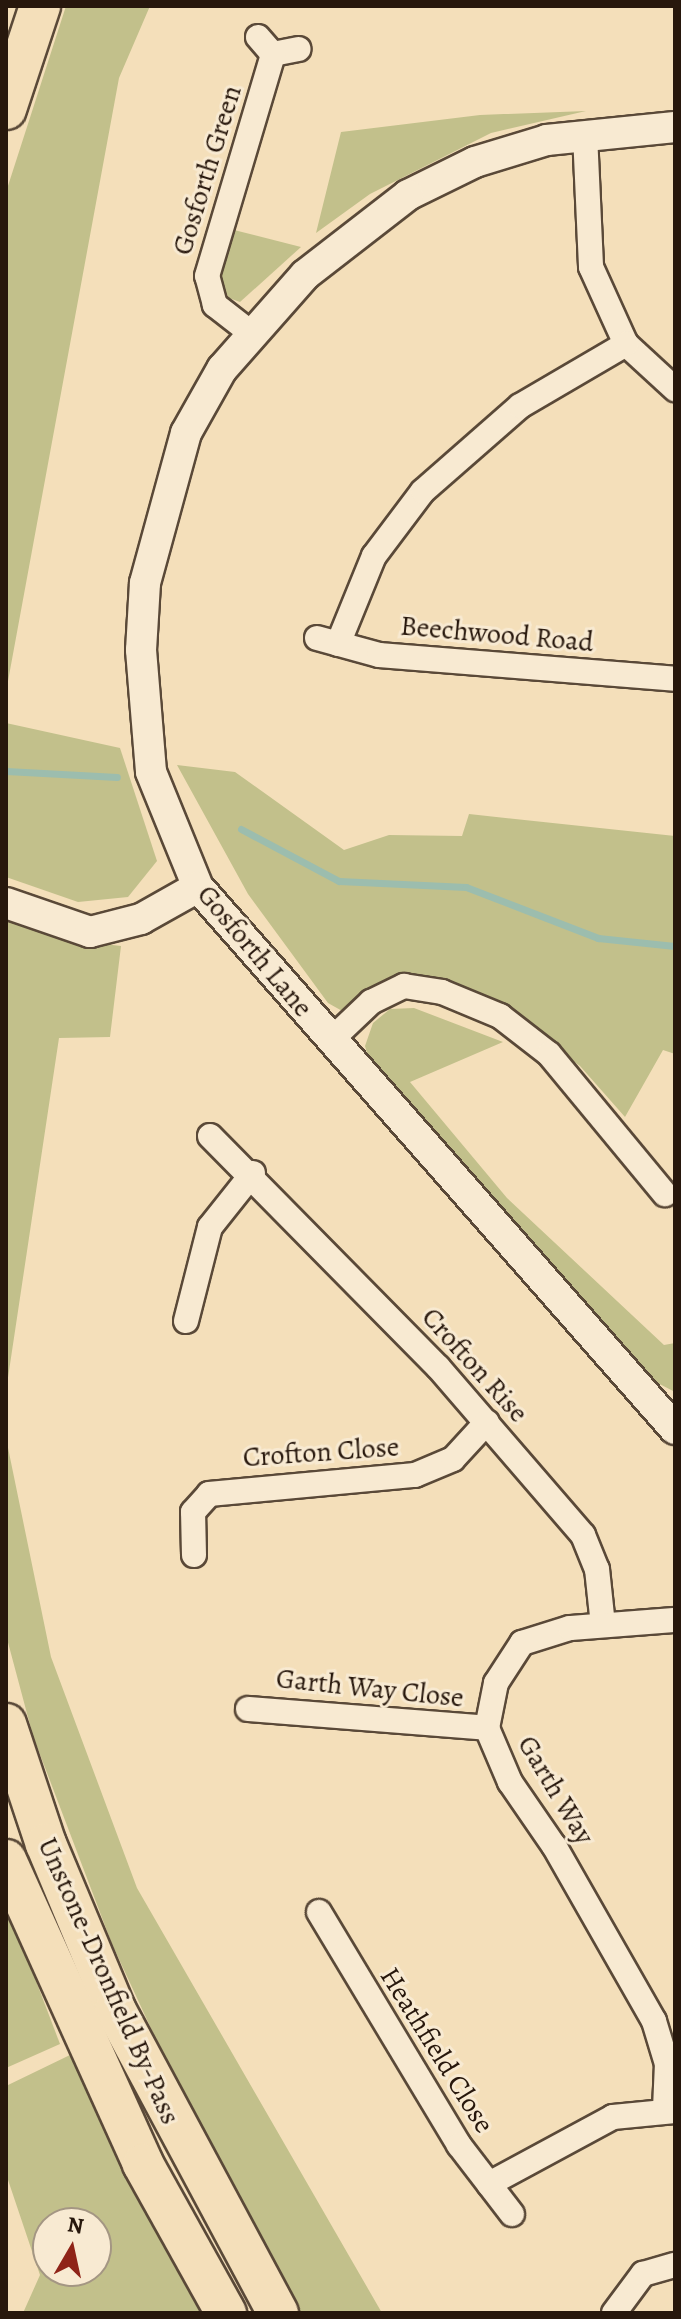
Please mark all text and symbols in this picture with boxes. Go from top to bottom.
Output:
street label: Gosforth Green [165,81,249,259]
street label: Beechwood Road [399,609,595,659]
street label: Gosforth Lane [190,878,320,1024]
street label: Crofton Rise [415,1301,535,1429]
street label: Crofton Close [242,1430,400,1474]
street label: Garth Way Close [275,1661,465,1715]
street label: Garth Way [511,1730,601,1850]
street label: Unstone-Dronfield By-Pass [31,1833,187,2129]
street label: Heathfield Close [373,1961,501,2139]
north arrow [32,2207,112,2287]
text: N [65,2209,86,2241]

